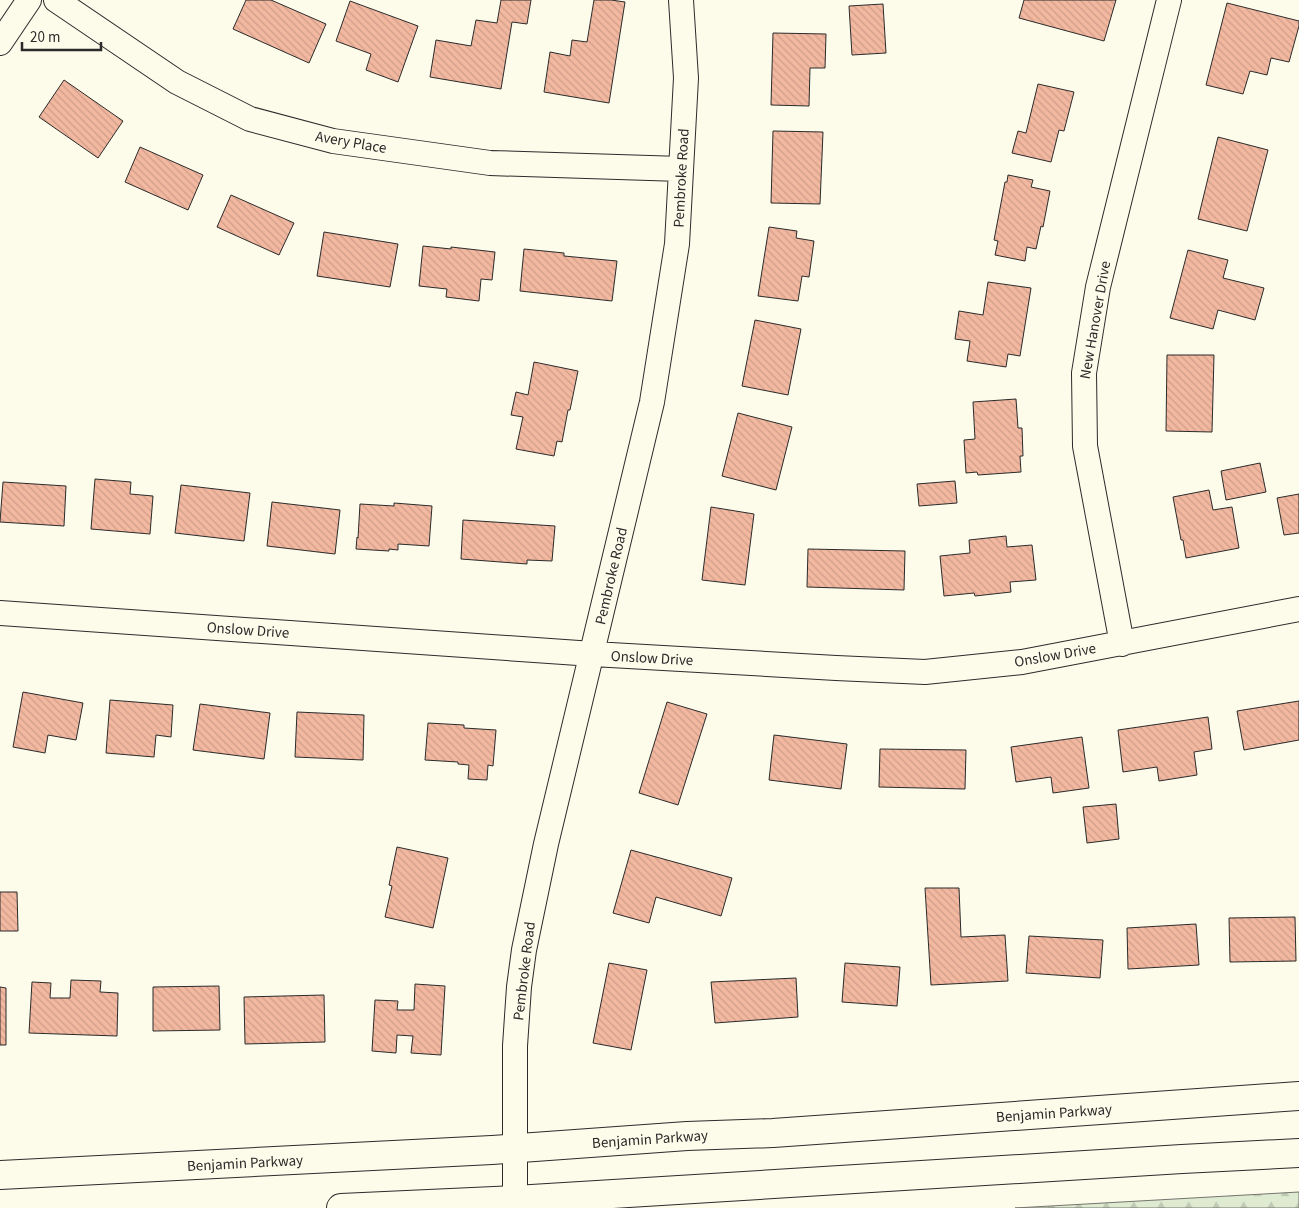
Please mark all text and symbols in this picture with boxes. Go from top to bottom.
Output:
scale bar [22,20,101,52]
text: 20 m [30,27,60,48]
street label: Avery Place [314,126,388,159]
street label: Pembroke Road [668,128,695,228]
street label: New Hanover Drive [1075,259,1116,381]
street label: Pembroke Road [590,525,633,627]
street label: Onslow Drive [206,617,290,644]
street label: Onslow Drive [1013,638,1098,673]
street label: Onslow Drive [610,646,694,671]
street label: Pembroke Road [508,921,541,1022]
street label: Benjamin Parkway [995,1099,1113,1128]
street label: Benjamin Parkway [591,1125,709,1154]
street label: Benjamin Parkway [186,1150,304,1177]

